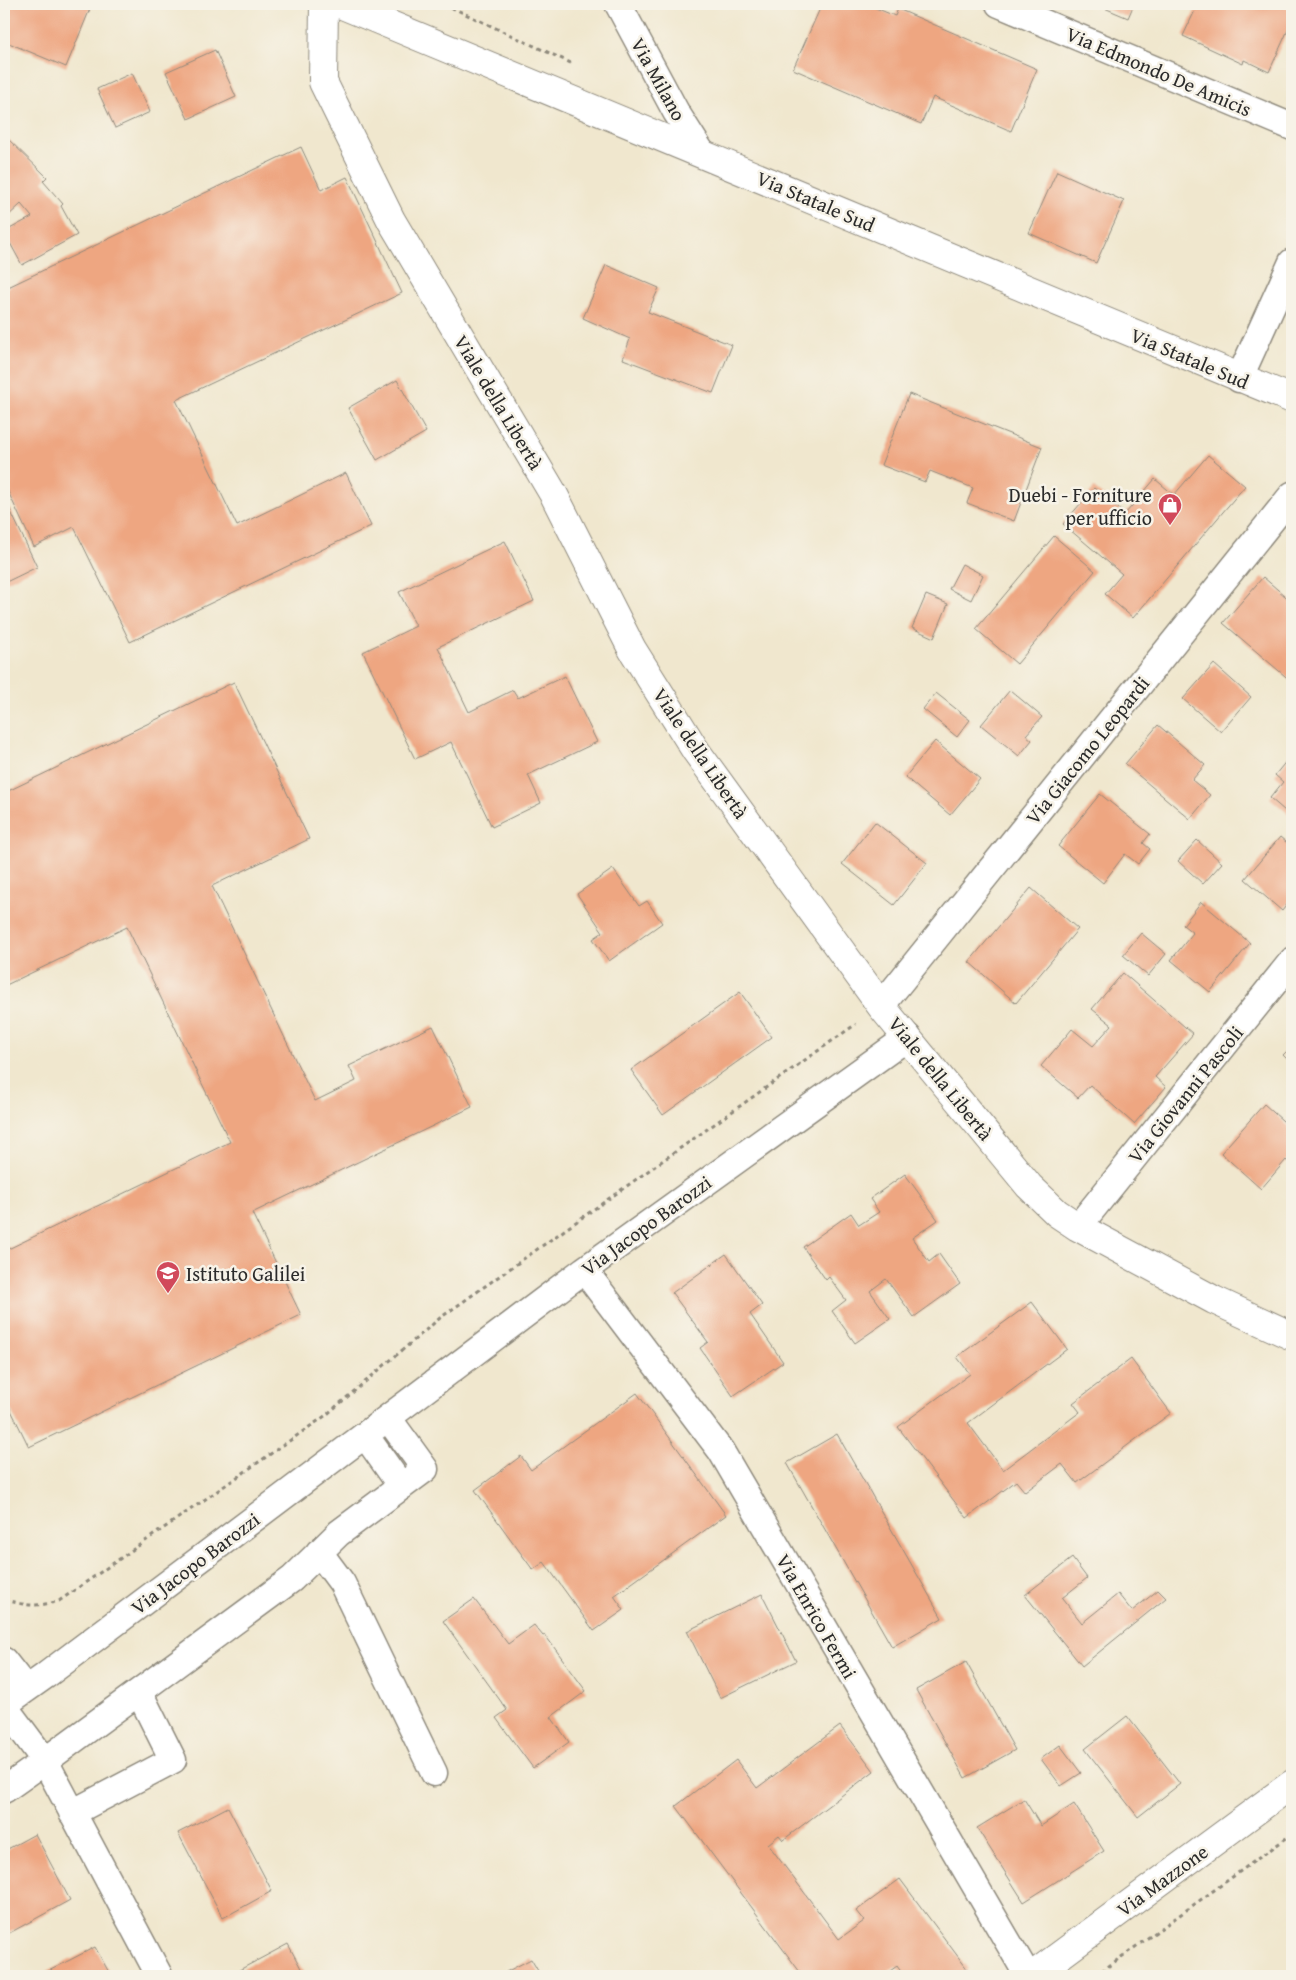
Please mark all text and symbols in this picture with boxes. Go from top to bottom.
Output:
street label: Via Edmondo De Amicis [1062,19,1256,123]
street label: Via Milano [624,32,694,126]
street label: Via Statale Sud [752,163,880,239]
street label: Via Statale Sud [1126,320,1254,396]
street label: Viale della Libertà [447,329,551,475]
place label: Duebi - Forniture per ufficio [1009,480,1152,532]
shop icon: Duebi - Forniture per ufficio [1157,492,1183,526]
street label: Via Giacomo Leopardi [1018,669,1156,830]
street label: Viale della Libertà [646,682,756,825]
street label: Viale della Libertà [882,1010,1001,1147]
street label: Via Giovanni Pascoli [1120,1019,1250,1169]
street label: Via Jacopo Barozzi [575,1168,717,1282]
place label: Istituto Galilei [186,1259,306,1288]
school or university icon: Istituto Galilei [155,1260,181,1294]
street label: Via Jacopo Barozzi [124,1505,266,1621]
street label: Via Enrico Fermi [769,1548,865,1684]
street label: Via Mazzone [1110,1837,1214,1923]

